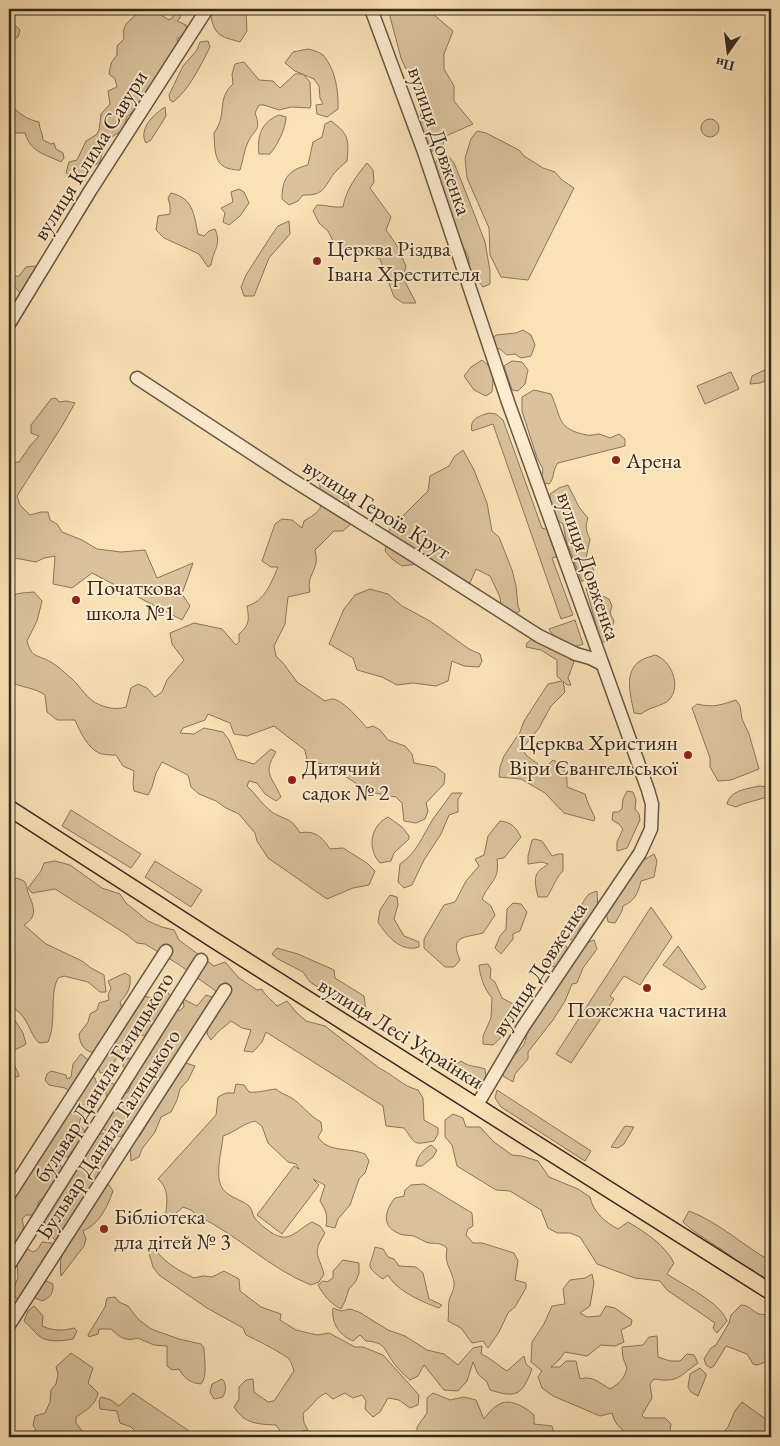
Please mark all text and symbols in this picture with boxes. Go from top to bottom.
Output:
north arrow [702,28,752,78]
text: Пн [713,54,736,76]
street label: вулиця Довженка [401,63,479,219]
street label: вулиця Клима Савури [26,64,154,246]
place label: Церква Різдва Івана Хрестителя [327,234,480,288]
marker: Церква Різдва Івана Хрестителя [311,255,323,267]
place label: Арена [625,446,682,475]
street label: вулиця Героїв Крут [298,452,456,566]
marker: Арена [610,454,622,466]
street label: вулиця Довженка [550,488,628,644]
place label: Початкова школа №1 [86,573,182,627]
marker: Початкова школа №1 [70,594,82,606]
place label: Церква Християн Віри Євангельської [509,728,679,782]
marker: Церква Християн Віри Євангельської [682,749,694,761]
place label: Дитячий садок № 2 [302,753,390,807]
marker: Дитячий садок № 2 [286,774,298,786]
street label: вулиця Довженка [485,896,594,1042]
street label: бульвар Данила Галицького [27,966,181,1188]
street label: вулиця Лесі Українки [313,970,490,1096]
marker: Пожежна частина [641,982,653,994]
place label: Пожежна частина [567,995,727,1024]
street label: Бульвар Данила Галицького [29,1023,187,1245]
place label: Бібліотека дла дітей № 3 [114,1202,231,1256]
marker: Бібліотека дла дітей № 3 [98,1223,110,1235]

